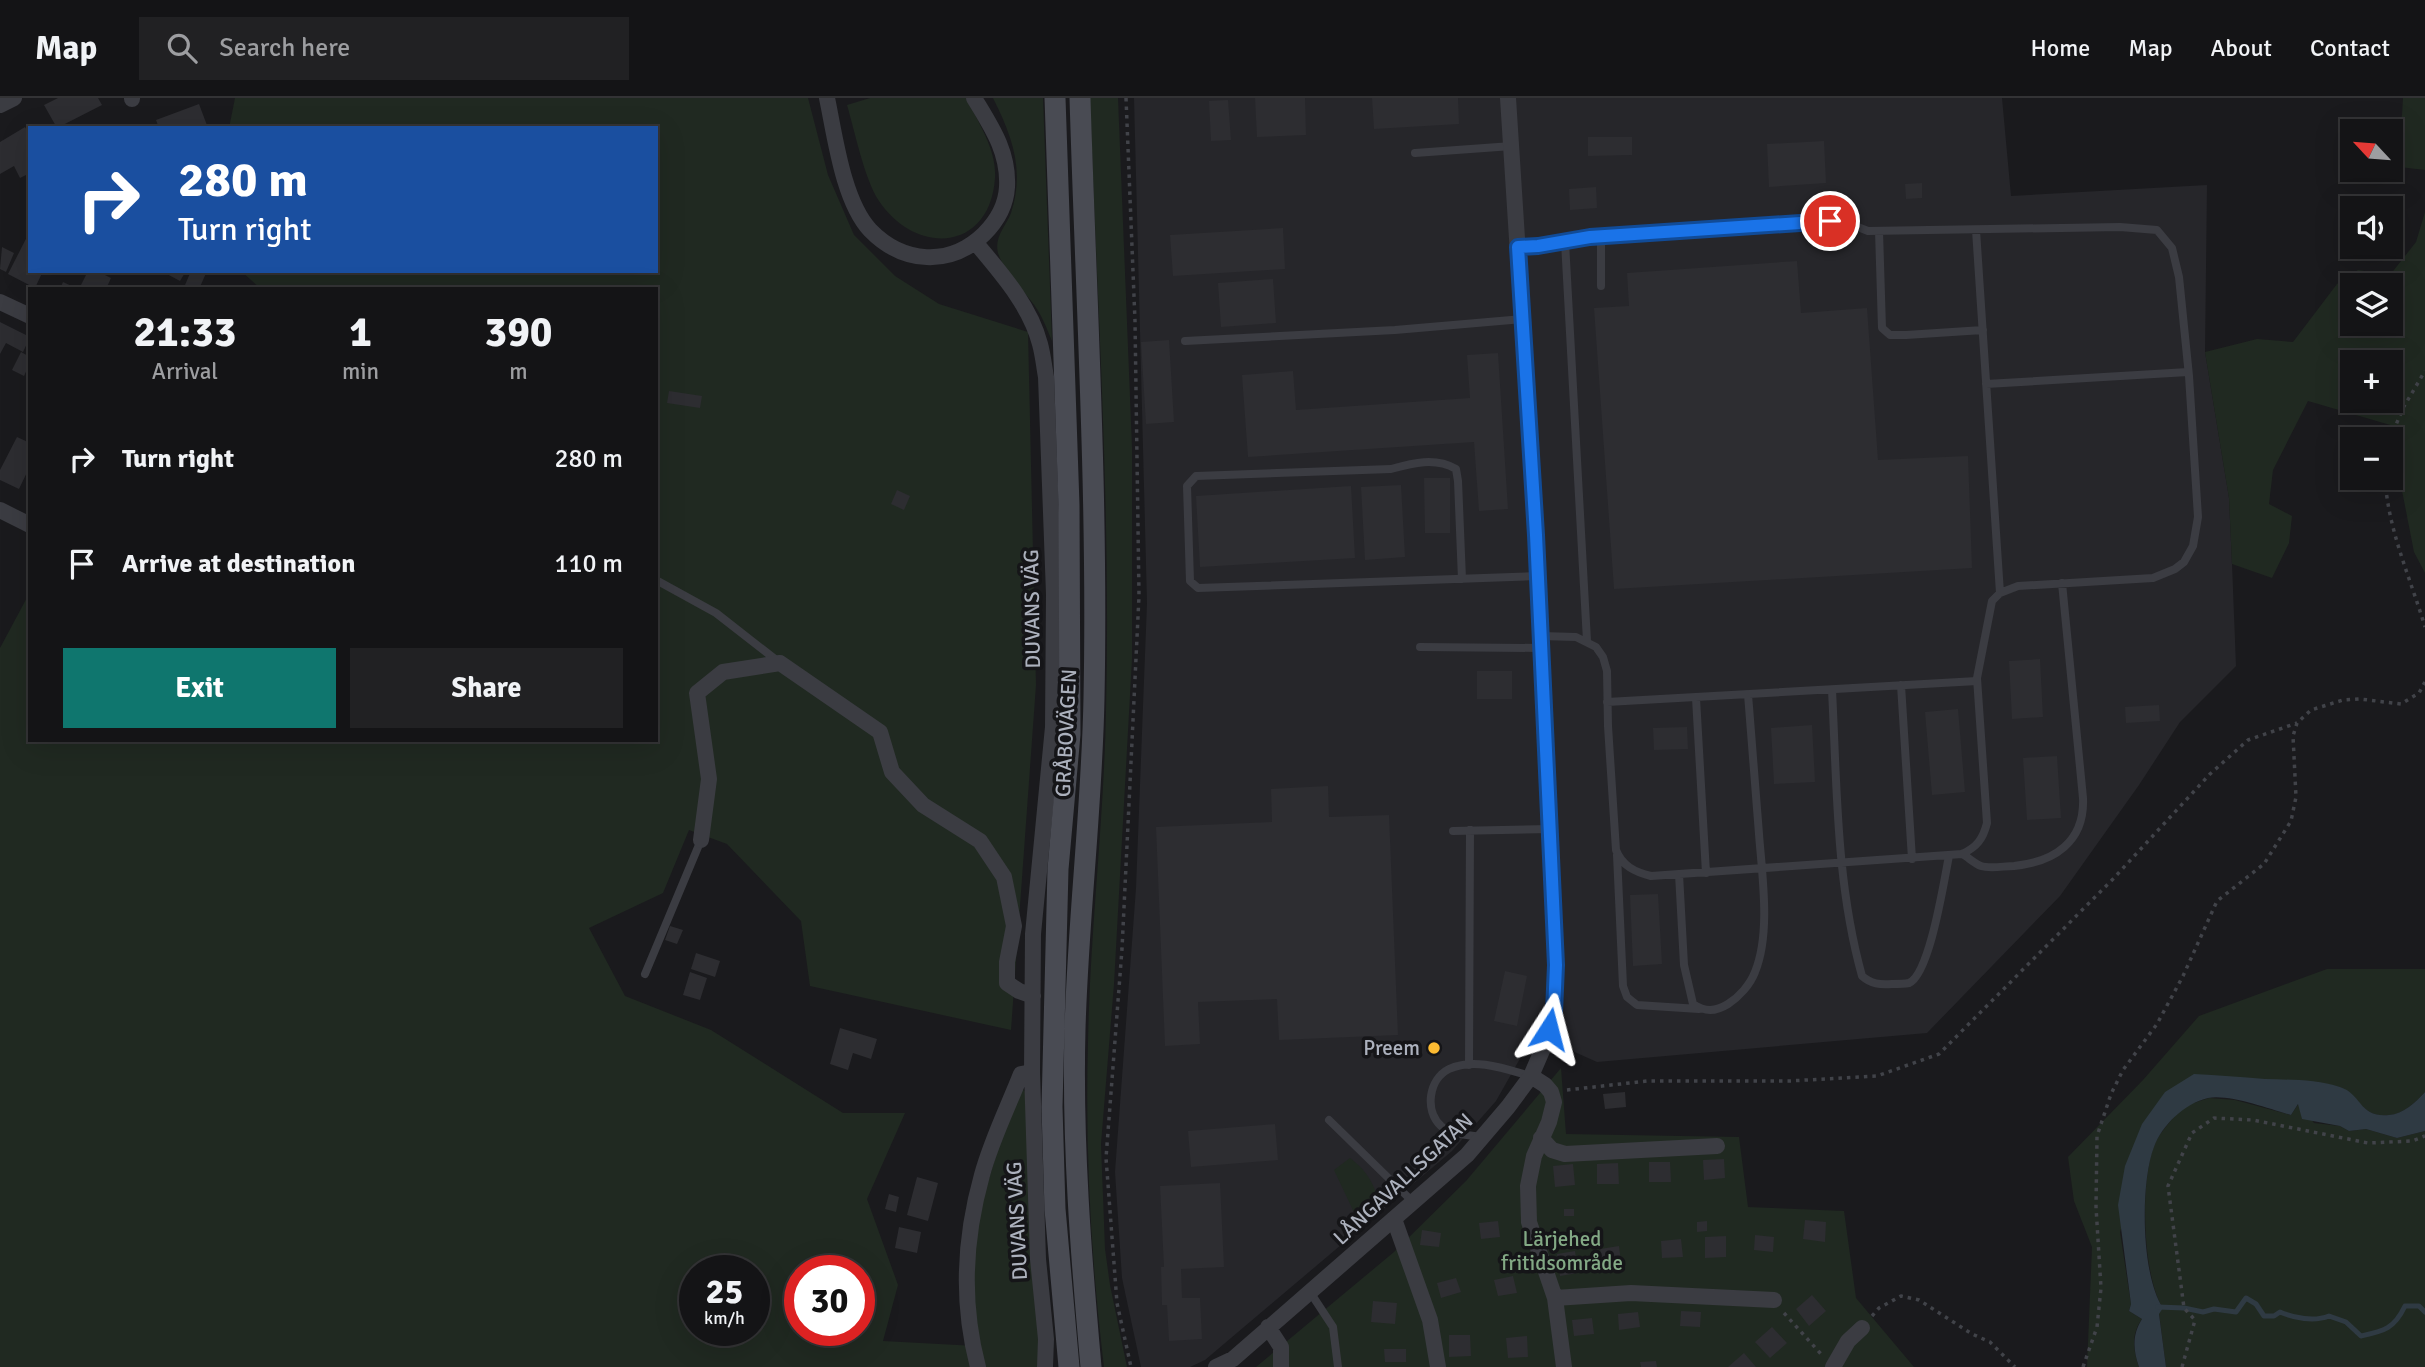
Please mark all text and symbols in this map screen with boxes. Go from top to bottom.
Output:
search box [139,17,629,80]
text: Map [35,28,97,69]
icon: search [163,29,201,67]
text: Search here [219,32,350,64]
text: Home [2030,33,2090,63]
text: Map [2128,33,2173,63]
text: About [2211,33,2272,63]
text: Contact [2310,33,2390,63]
north arrow [2340,119,2403,182]
map controls [2340,119,2403,490]
text: 280 m [178,150,308,210]
icon: right [63,154,154,245]
pin [1800,191,1860,251]
button: sound [2340,196,2403,259]
icon: arrive [1811,202,1849,240]
text: Turn right [178,210,311,249]
button: layers [2340,273,2403,336]
text: 21:33 [133,307,237,358]
text: 1 [349,307,372,358]
text: 390 [484,307,553,358]
button: + [2340,350,2403,413]
text: Arrival [152,357,218,386]
text: min [342,357,379,386]
text: m [509,357,528,386]
button: − [2340,427,2403,490]
icon: right [63,440,101,478]
text: Turn right [122,443,234,475]
text: 280 m [554,443,623,475]
icon: arrive [63,545,101,583]
text: Arrive at destination [122,548,355,580]
text: 110 m [554,548,623,580]
street label: DUVANS VÄG [1018,549,1046,669]
button: Exit [63,648,336,728]
button: Share [350,648,623,728]
street label: GRÅBOVÄGEN [1049,668,1082,798]
position arrow [1512,992,1586,1066]
place label: Preem [1363,1035,1420,1061]
marker: Preem [1426,1040,1442,1056]
street label: LÅNGAVALLSGATAN [1327,1107,1478,1250]
street label: DUVANS VÄG [1001,1161,1033,1281]
park label: Lärjehed fritidsområde [1501,1226,1623,1276]
speed limit sign: 30 [784,1255,875,1346]
text: 25 [706,1270,743,1313]
text: km/h [704,1307,745,1329]

